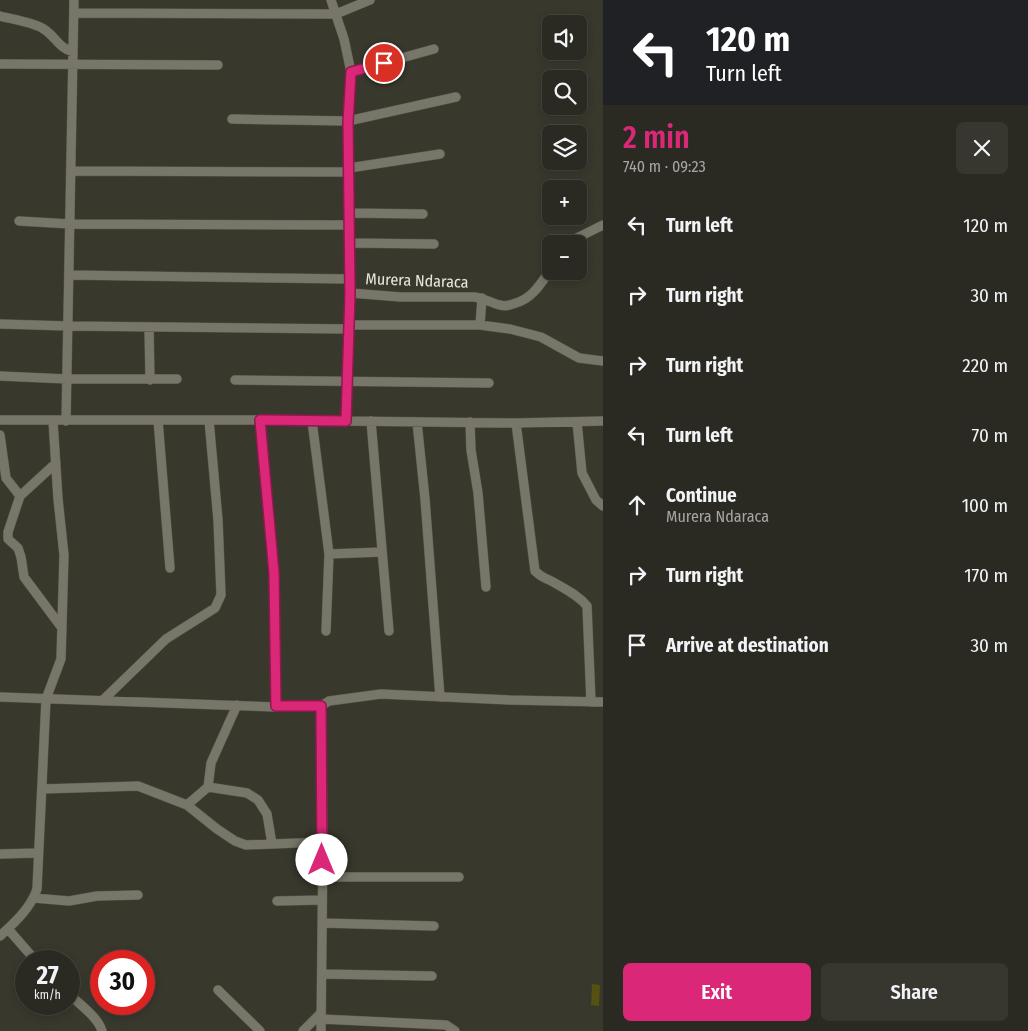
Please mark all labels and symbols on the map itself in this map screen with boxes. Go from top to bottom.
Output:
pin [363,42,405,84]
street label: Murera Ndaraca [365,269,469,292]
position arrow [295,833,347,885]
speed limit sign: 30 [90,950,155,1015]

